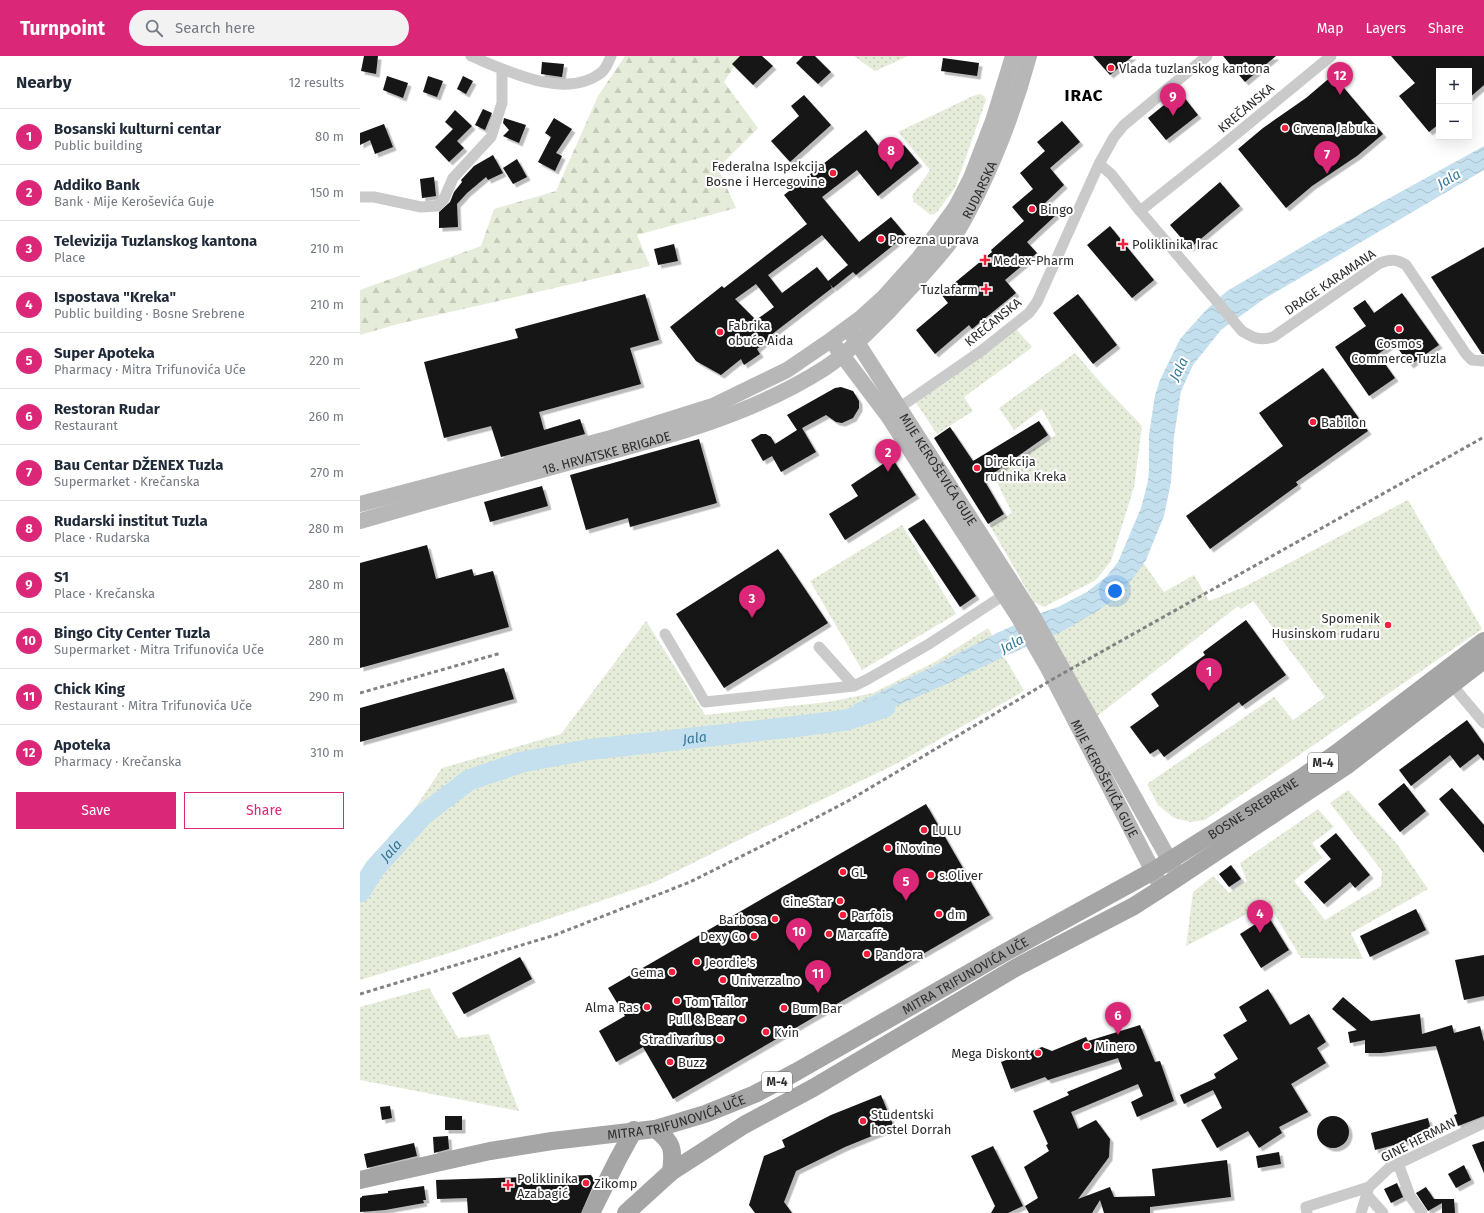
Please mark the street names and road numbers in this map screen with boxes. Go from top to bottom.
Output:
street label: KREČANSKA [1214,79,1277,136]
street label: RUDARSKA [959,158,999,221]
street label: DRAGE KARAMANA [1282,246,1379,318]
street label: KREČANSKA [961,294,1025,349]
street label: MIJE KEROŠEVIĆA GUJE [897,410,980,528]
street label: 18. HRVATSKE BRIGADE [541,428,673,477]
street label: MIJE KEROŠEVIĆA GUJE [1068,717,1142,840]
road number: M-4 [1308,753,1338,773]
street label: BOSNE SREBRENE [1205,774,1301,842]
street label: MITRA TRIFUNOVIĆA UČE [899,934,1031,1017]
road number: M-4 [762,1072,792,1092]
street label: MITRA TRIFUNOVIĆA UČE [606,1091,747,1142]
street label: GINE HERMAN [1378,1115,1458,1165]

